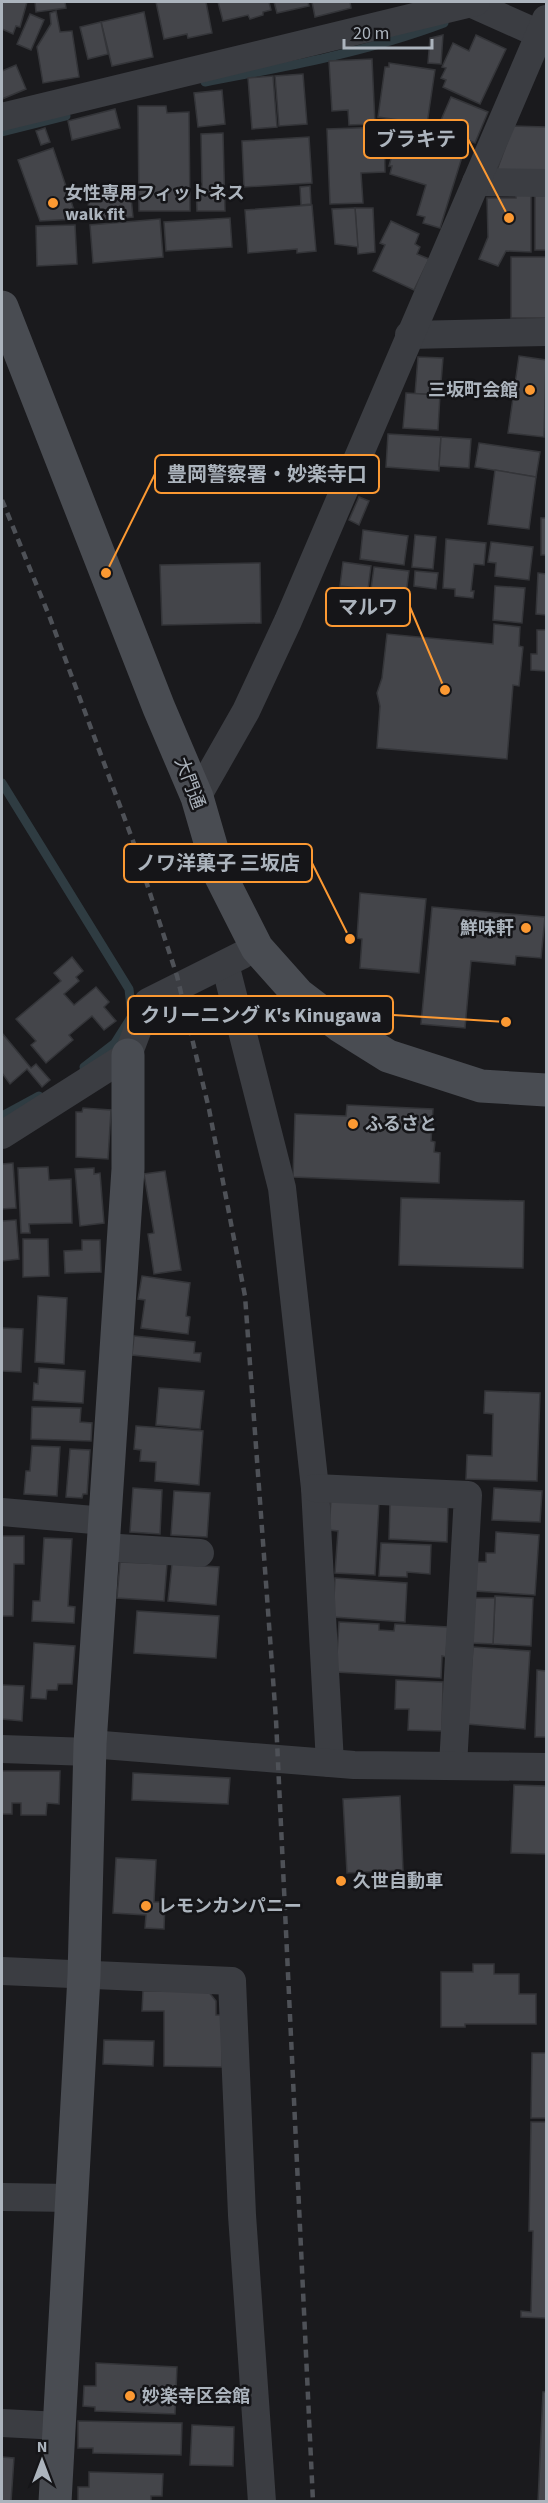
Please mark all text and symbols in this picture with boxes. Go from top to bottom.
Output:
scale bar [344,12,432,50]
text: 20 m [353,21,389,46]
callout: ブラキテ [364,120,468,158]
text: ブラキテ [376,126,456,154]
place label: 女性専用フィットネス walk fit [65,181,245,227]
marker: 女性専用フィットネス walk fit [46,196,60,210]
place label: 三坂町会館 [428,378,518,403]
marker: 三坂町会館 [523,383,537,397]
callout: 豊岡警察署・妙楽寺口 [155,455,379,493]
text: 豊岡警察署・妙楽寺口 [167,461,367,489]
callout: マルワ [326,588,410,626]
text: マルワ [338,594,398,622]
street label: 大門通 [168,753,211,813]
callout: ノワ洋菓子 三坂店 [124,844,312,882]
text: ノワ洋菓子 三坂店 [136,850,300,878]
place label: 鮮味軒 [460,916,514,941]
marker: 鮮味軒 [519,921,533,935]
callout: クリーニング K's Kinugawa [128,996,393,1034]
text: クリーニング K's Kinugawa [140,1002,382,1030]
place label: ふるさと [365,1112,437,1137]
marker: ふるさと [346,1117,360,1131]
place label: 久世自動車 [353,1869,443,1894]
marker: 久世自動車 [334,1874,348,1888]
place label: レモンカンパニー [158,1894,302,1919]
marker: レモンカンパニー [139,1899,153,1913]
place label: 妙楽寺区会館 [142,2384,250,2409]
marker: 妙楽寺区会館 [123,2389,137,2403]
north arrow [12,2431,72,2491]
text: N [37,2436,47,2458]

